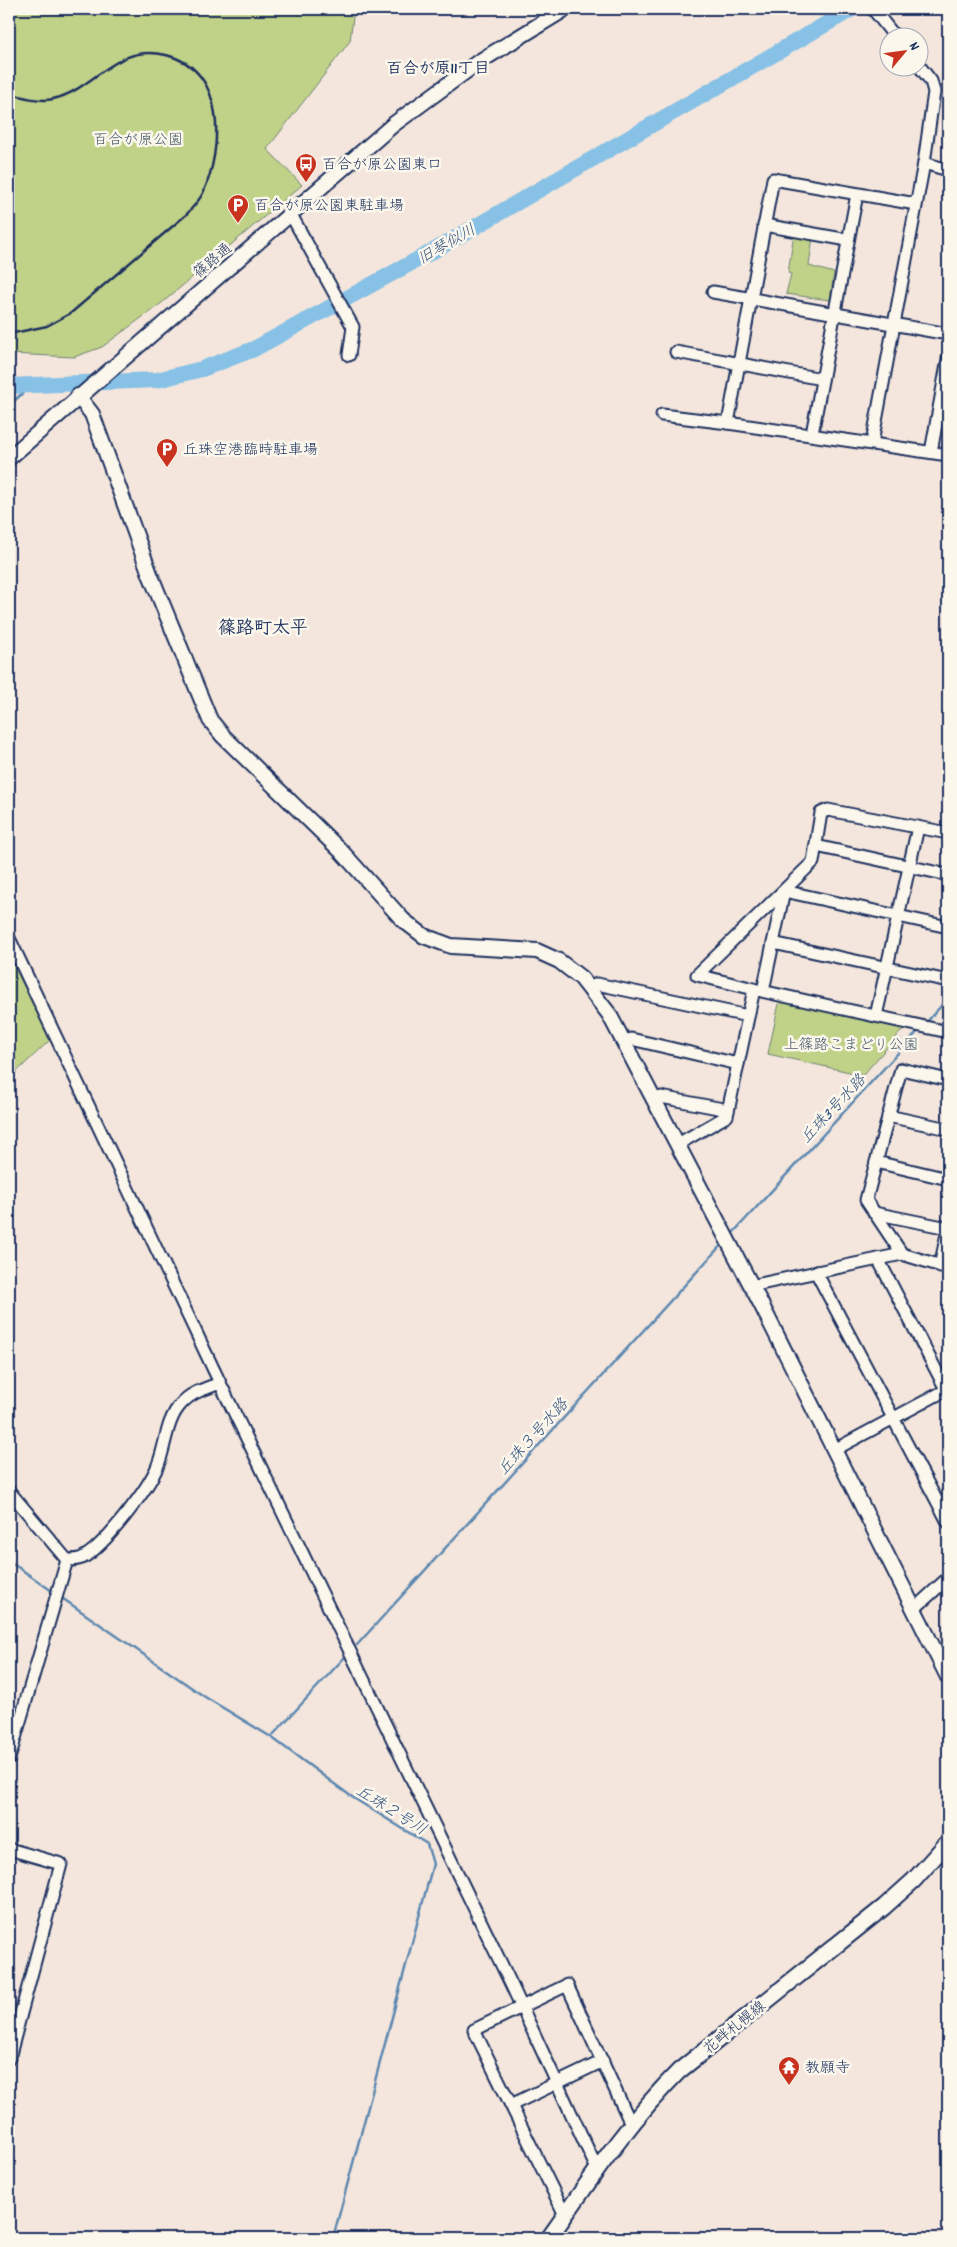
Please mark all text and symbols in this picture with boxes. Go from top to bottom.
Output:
north arrow [880,28,930,78]
text: N [903,39,924,55]
district label: 百合が原11丁目 [386,58,490,81]
park label: 百合が原公園 [93,130,183,152]
bus stop icon: 百合が原公園東口 [294,152,318,183]
place label: 百合が原公園東口 [322,155,442,177]
parking icon: 百合が原公園東駐車場 [226,193,250,224]
place label: 百合が原公園東駐車場 [254,196,404,218]
water label: 旧琴似川 [414,219,481,271]
street label: 篠路通 [189,239,238,284]
parking icon: 丘珠空港臨時駐車場 [155,437,179,468]
place label: 丘珠空港臨時駐車場 [183,440,318,462]
district label: 篠路町太平 [218,617,308,642]
park label: 上篠路こまどり公園 [783,1035,919,1057]
water label: 丘珠3号水路 [796,1069,873,1149]
water label: 丘珠３号水路 [493,1394,575,1481]
water label: 丘珠２号川 [351,1780,431,1842]
street label: 花畔札幌線 [699,1996,771,2061]
temple icon: 教願寺 [777,2055,801,2086]
place label: 教願寺 [805,2058,850,2080]

